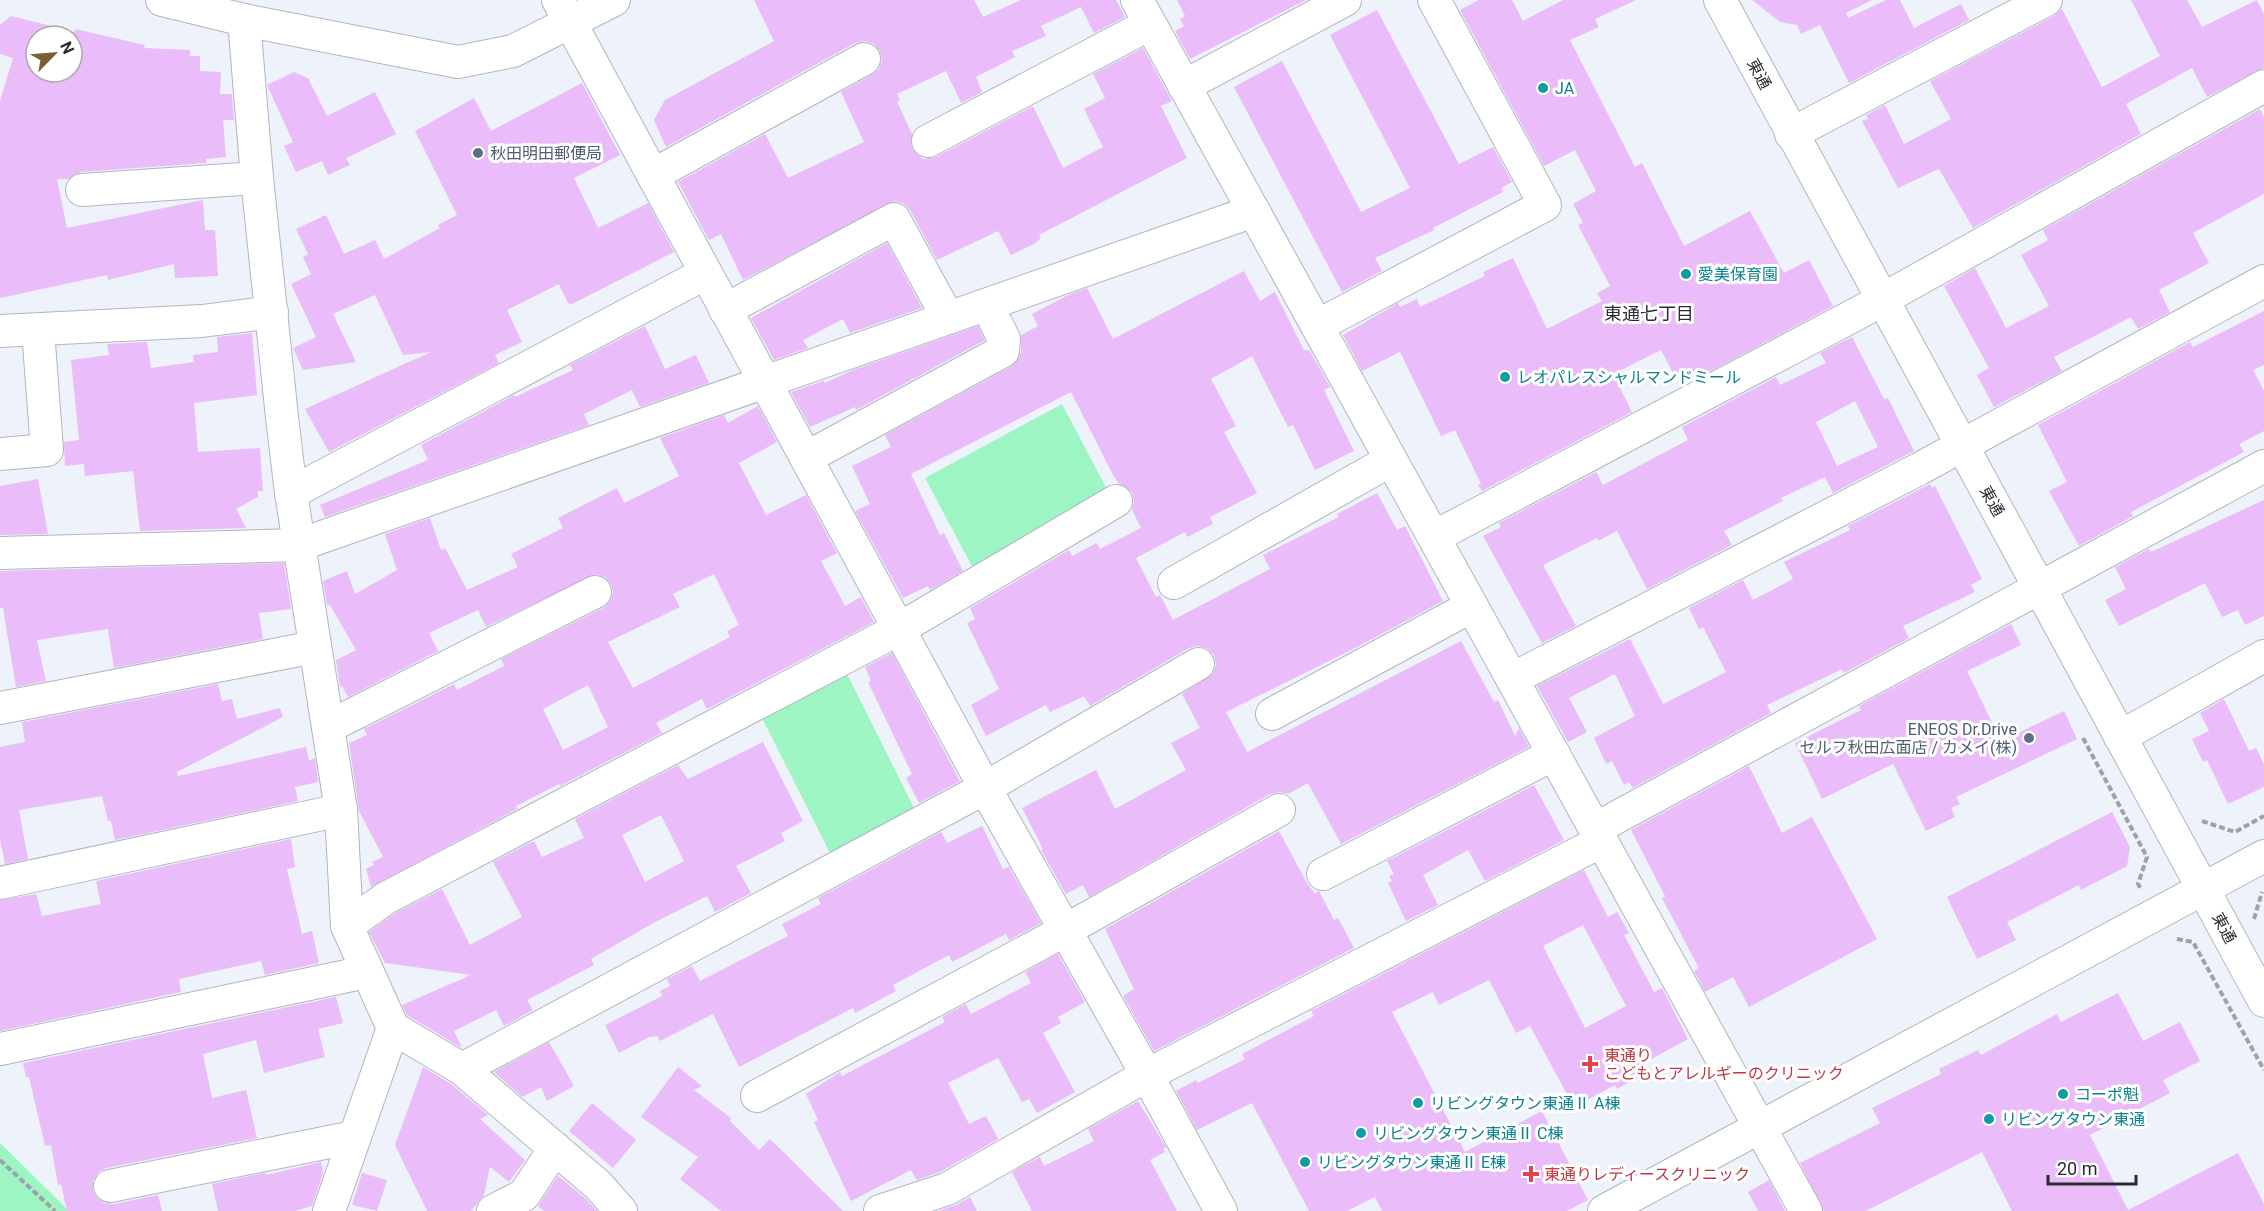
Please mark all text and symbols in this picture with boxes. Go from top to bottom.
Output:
north arrow [24,24,84,84]
text: N [56,39,78,57]
street label: 東通 [1743,55,1775,93]
place label: JA [1555,79,1575,98]
marker: JA [1536,81,1550,95]
place label: 秋田明田郵便局 [490,144,602,163]
marker: 秋田明田郵便局 [471,146,485,160]
place label: 愛美保育園 [1698,265,1778,284]
marker: 愛美保育園 [1679,267,1693,281]
district label: 東通七丁目 [1604,303,1694,324]
place label: レオパレスシャルマンドミール [1517,368,1741,387]
marker: レオパレスシャルマンドミール [1498,370,1512,384]
street label: 東通 [1976,482,2008,520]
place label: ENEOS Dr.Drive セルフ秋田広面店 / カメイ(株) [1799,720,2017,757]
marker: ENEOS Dr.Drive セルフ秋田広面店 / カメイ(株) [2022,731,2036,745]
street label: 東通 [2208,909,2240,947]
place label: 東通り こどもとアレルギーのクリニック [1604,1046,1844,1083]
marker: 東通り こどもとアレルギーのクリニック [1581,1055,1599,1073]
place label: コーポ魁 [2075,1085,2139,1104]
marker: コーポ魁 [2056,1087,2070,1101]
place label: リビングタウン東通Ⅱ A棟 [1430,1094,1620,1113]
marker: リビングタウン東通Ⅱ A棟 [1411,1096,1425,1110]
place label: リビングタウン東通 [2001,1110,2145,1129]
marker: リビングタウン東通 [1982,1112,1996,1126]
place label: リビングタウン東通Ⅱ C棟 [1373,1124,1563,1143]
marker: リビングタウン東通Ⅱ C棟 [1354,1126,1368,1140]
scale bar [2048,1148,2136,1186]
place label: リビングタウン東通Ⅱ E棟 [1317,1153,1506,1172]
marker: リビングタウン東通Ⅱ E棟 [1298,1155,1312,1169]
text: 20 m [2057,1158,2097,1179]
marker: 東通りレディースクリニック [1522,1165,1540,1183]
place label: 東通りレディースクリニック [1544,1165,1750,1184]

